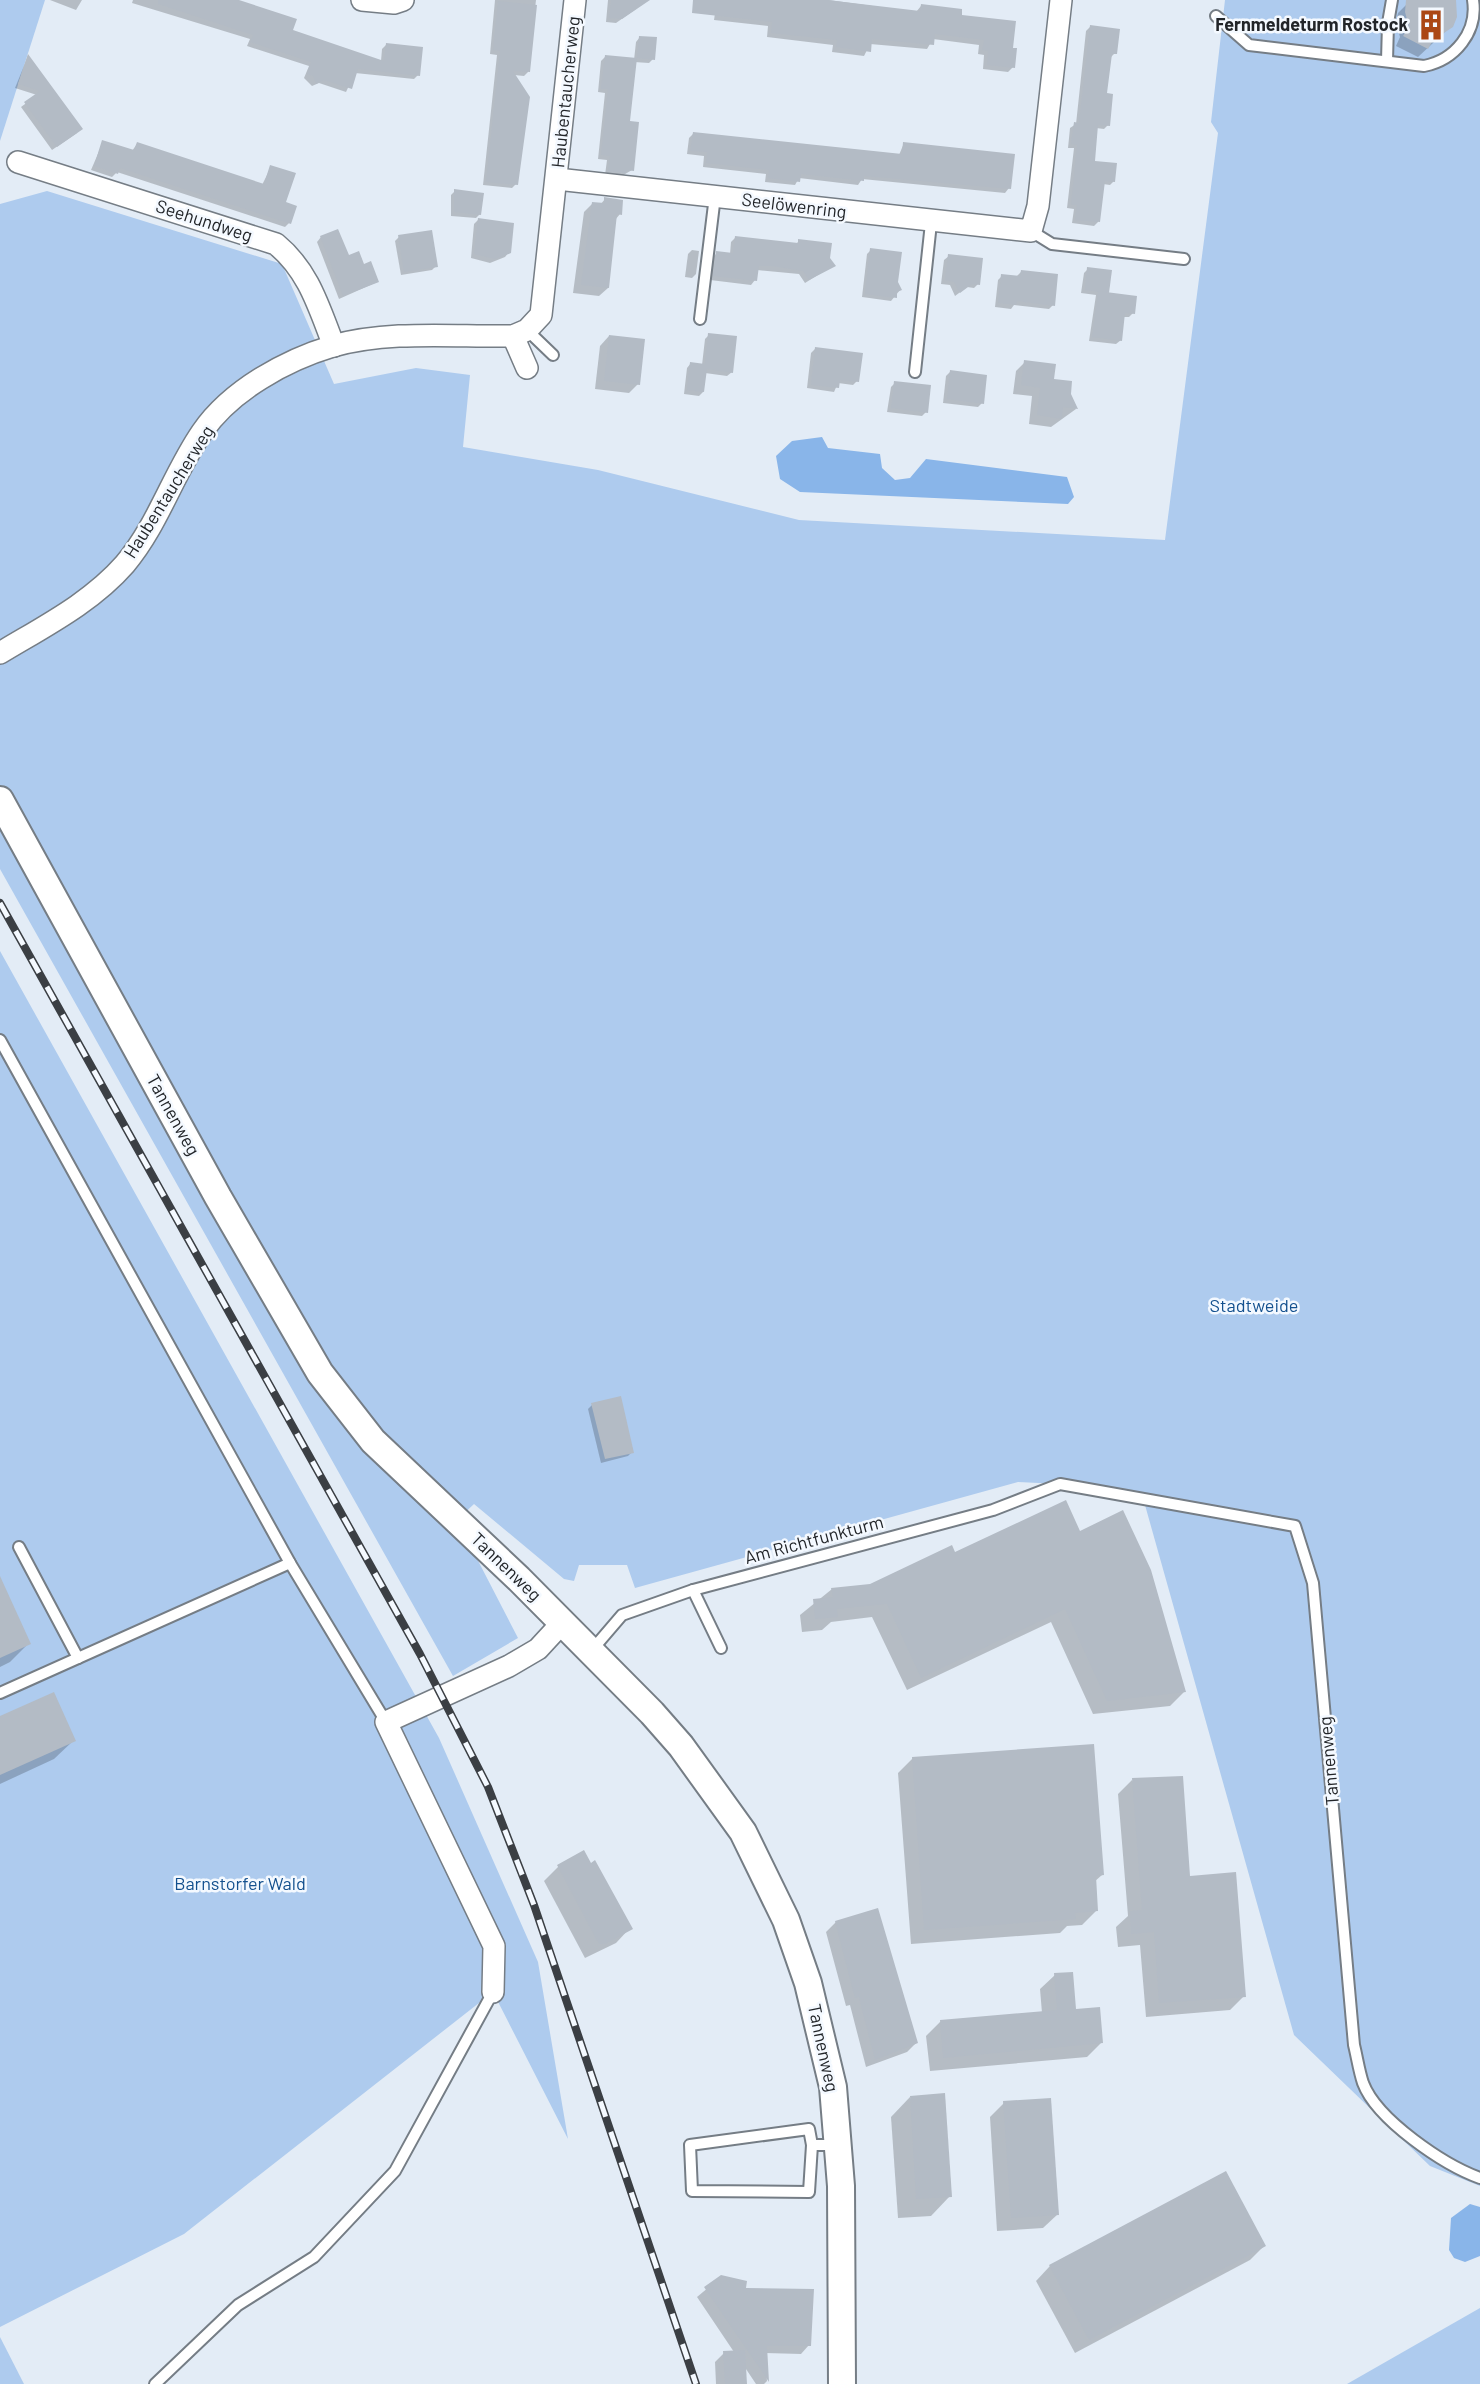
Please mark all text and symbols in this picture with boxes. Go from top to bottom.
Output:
building icon: Fernmeldeturm Rostock [1414,8,1448,42]
place label: Fernmeldeturm Rostock [1215,13,1408,35]
street label: Haubentaucherweg [546,15,584,169]
street label: Seelöwenring [740,188,848,222]
street label: Seehundweg [153,194,255,246]
street label: Haubentaucherweg [118,421,218,562]
street label: Tannenweg [143,1070,205,1159]
park label: Stadtweide [1210,1294,1298,1316]
street label: Am Richtfunkturm [742,1510,886,1568]
street label: Tannenweg [467,1527,547,1605]
street label: Tannenweg [1313,1716,1343,1807]
park label: Barnstorfer Wald [174,1872,306,1894]
street label: Tannenweg [804,2002,844,2094]

